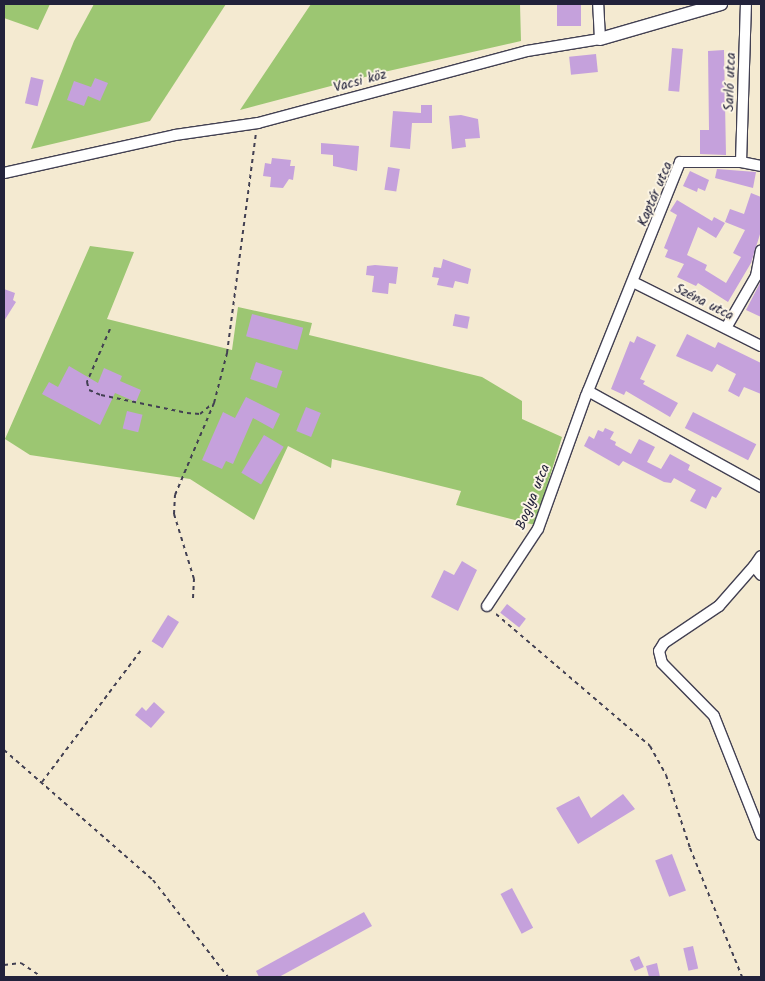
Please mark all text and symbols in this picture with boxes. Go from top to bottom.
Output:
street label: Sarló utca [721,52,739,112]
street label: Vacsi köz [332,66,388,96]
street label: Kaptár utca [634,159,676,229]
street label: Széna utca [672,280,736,324]
street label: Boglya utca [512,462,554,532]

